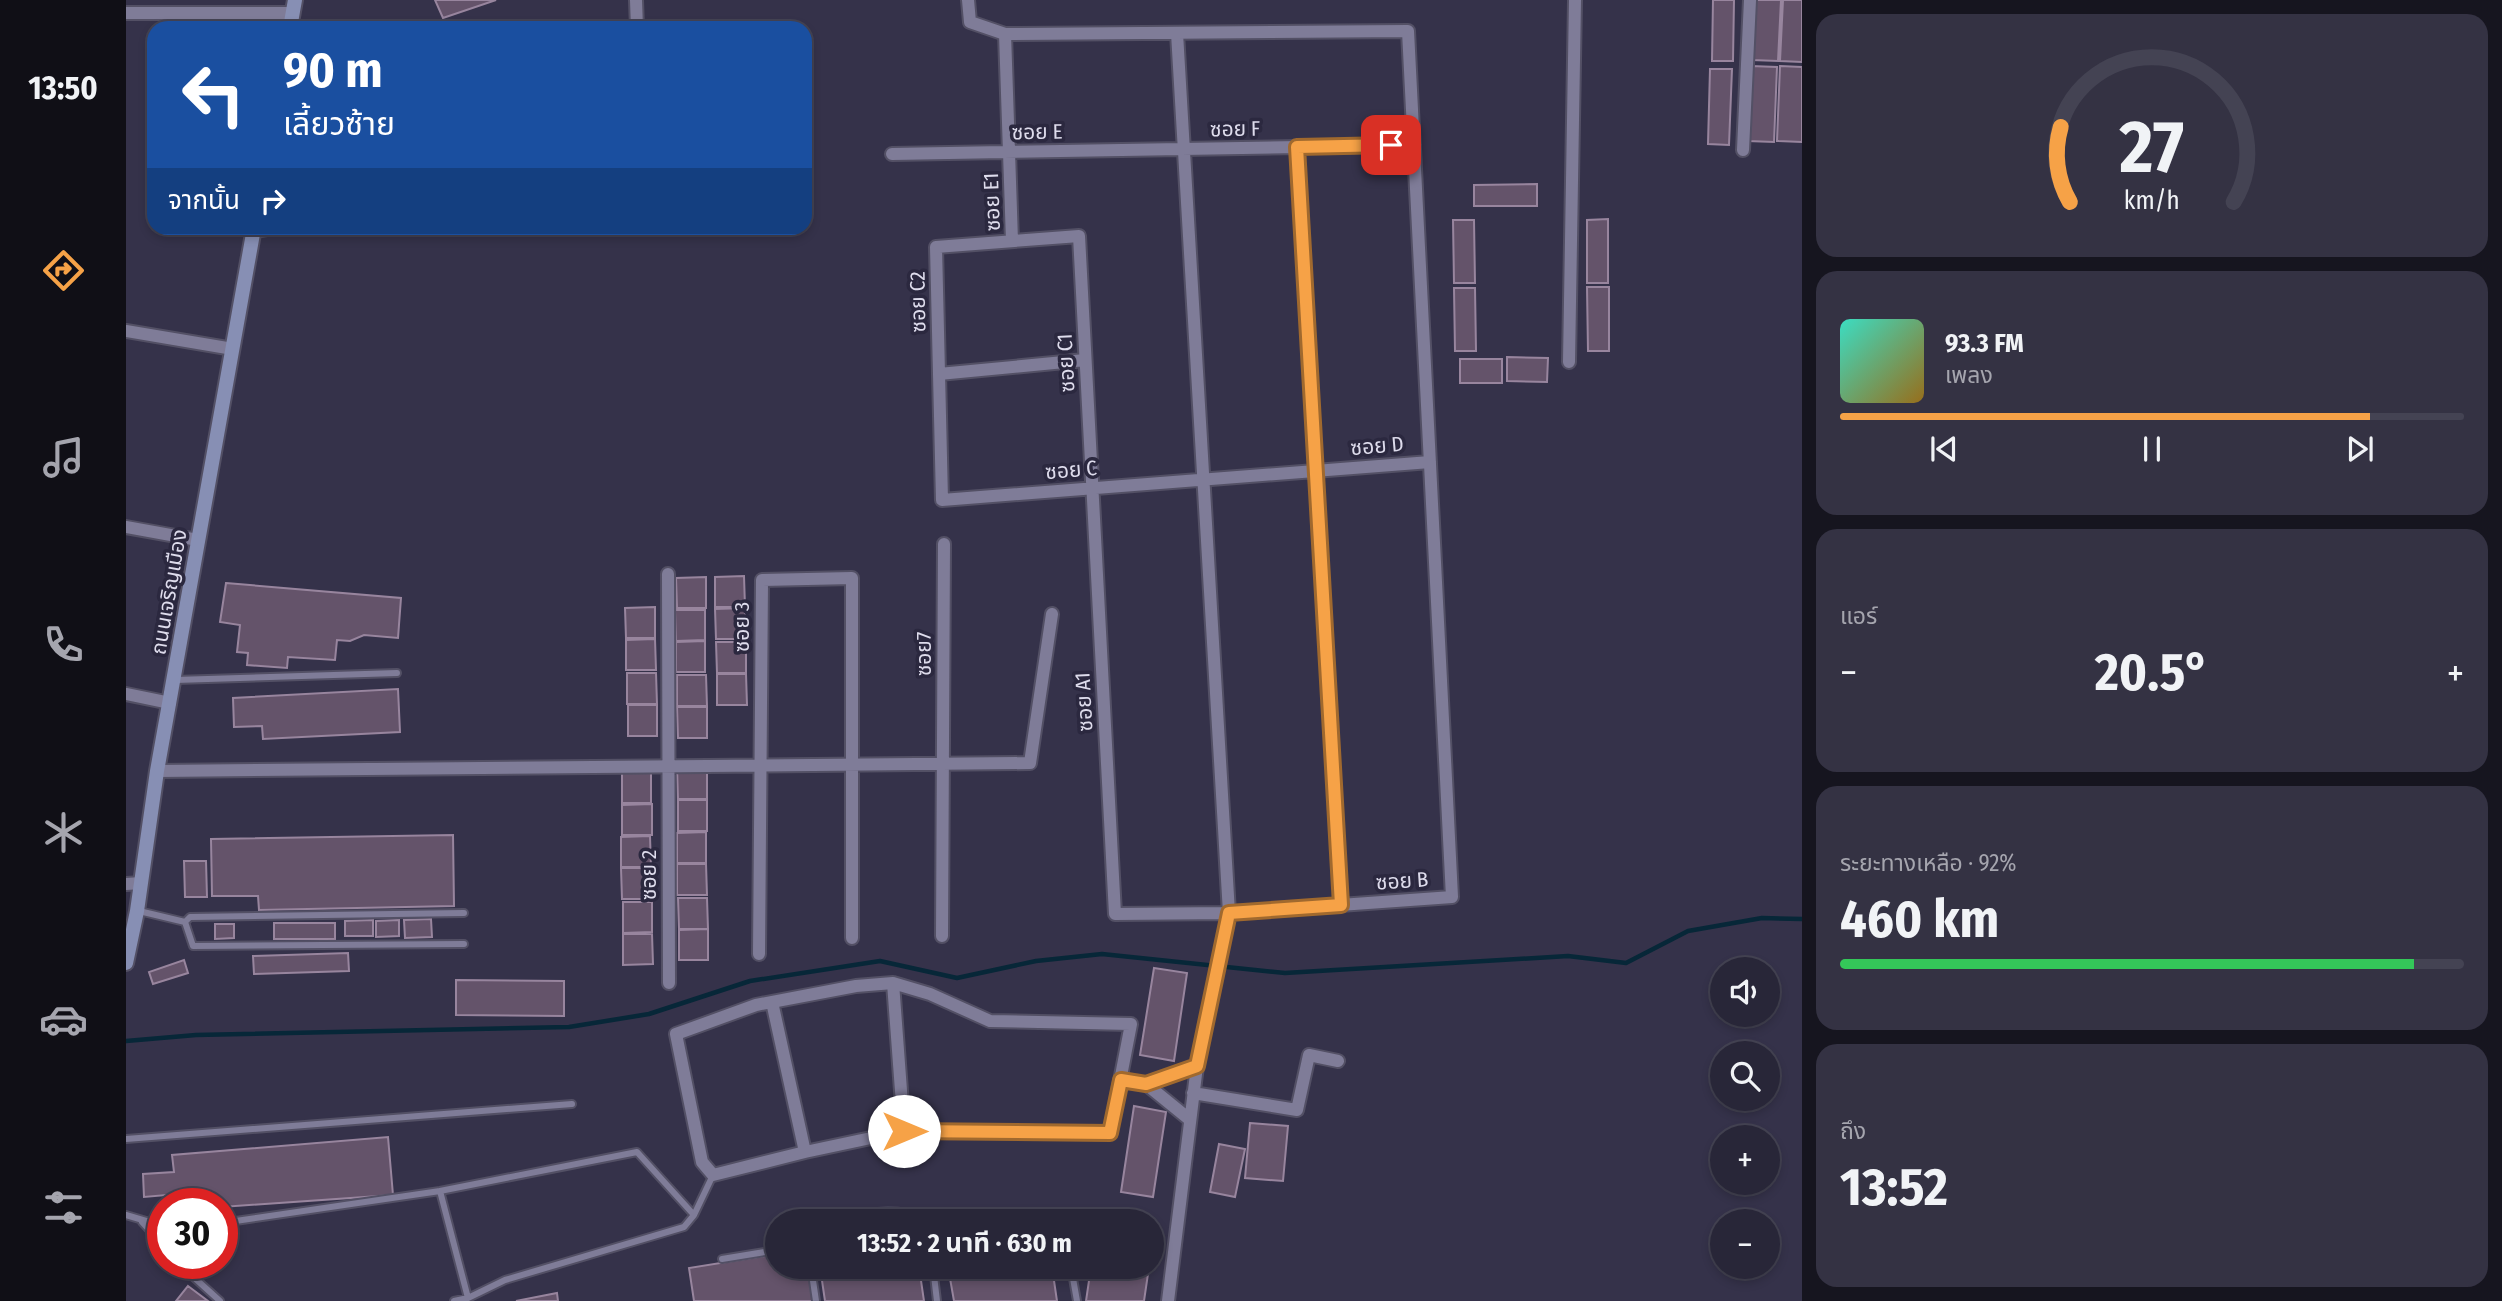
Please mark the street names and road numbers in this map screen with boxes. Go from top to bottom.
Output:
street label: ซอย F [1210,116,1260,142]
street label: ซอย E [1011,119,1063,145]
street label: ซอย E1 [978,172,1006,232]
street label: ซอย C2 [904,271,932,333]
street label: ซอย C1 [1051,333,1081,393]
street label: ซอย D [1349,431,1405,461]
street label: ซอย C [1044,455,1098,485]
street label: ถนนเจริญเมือง [145,527,193,657]
street label: ซอย 3 [729,602,755,652]
street label: ซอย7 [911,632,937,676]
street label: ซอย A1 [1069,672,1099,732]
street label: ซอย 2 [636,850,662,900]
street label: ซอย B [1375,866,1429,896]

